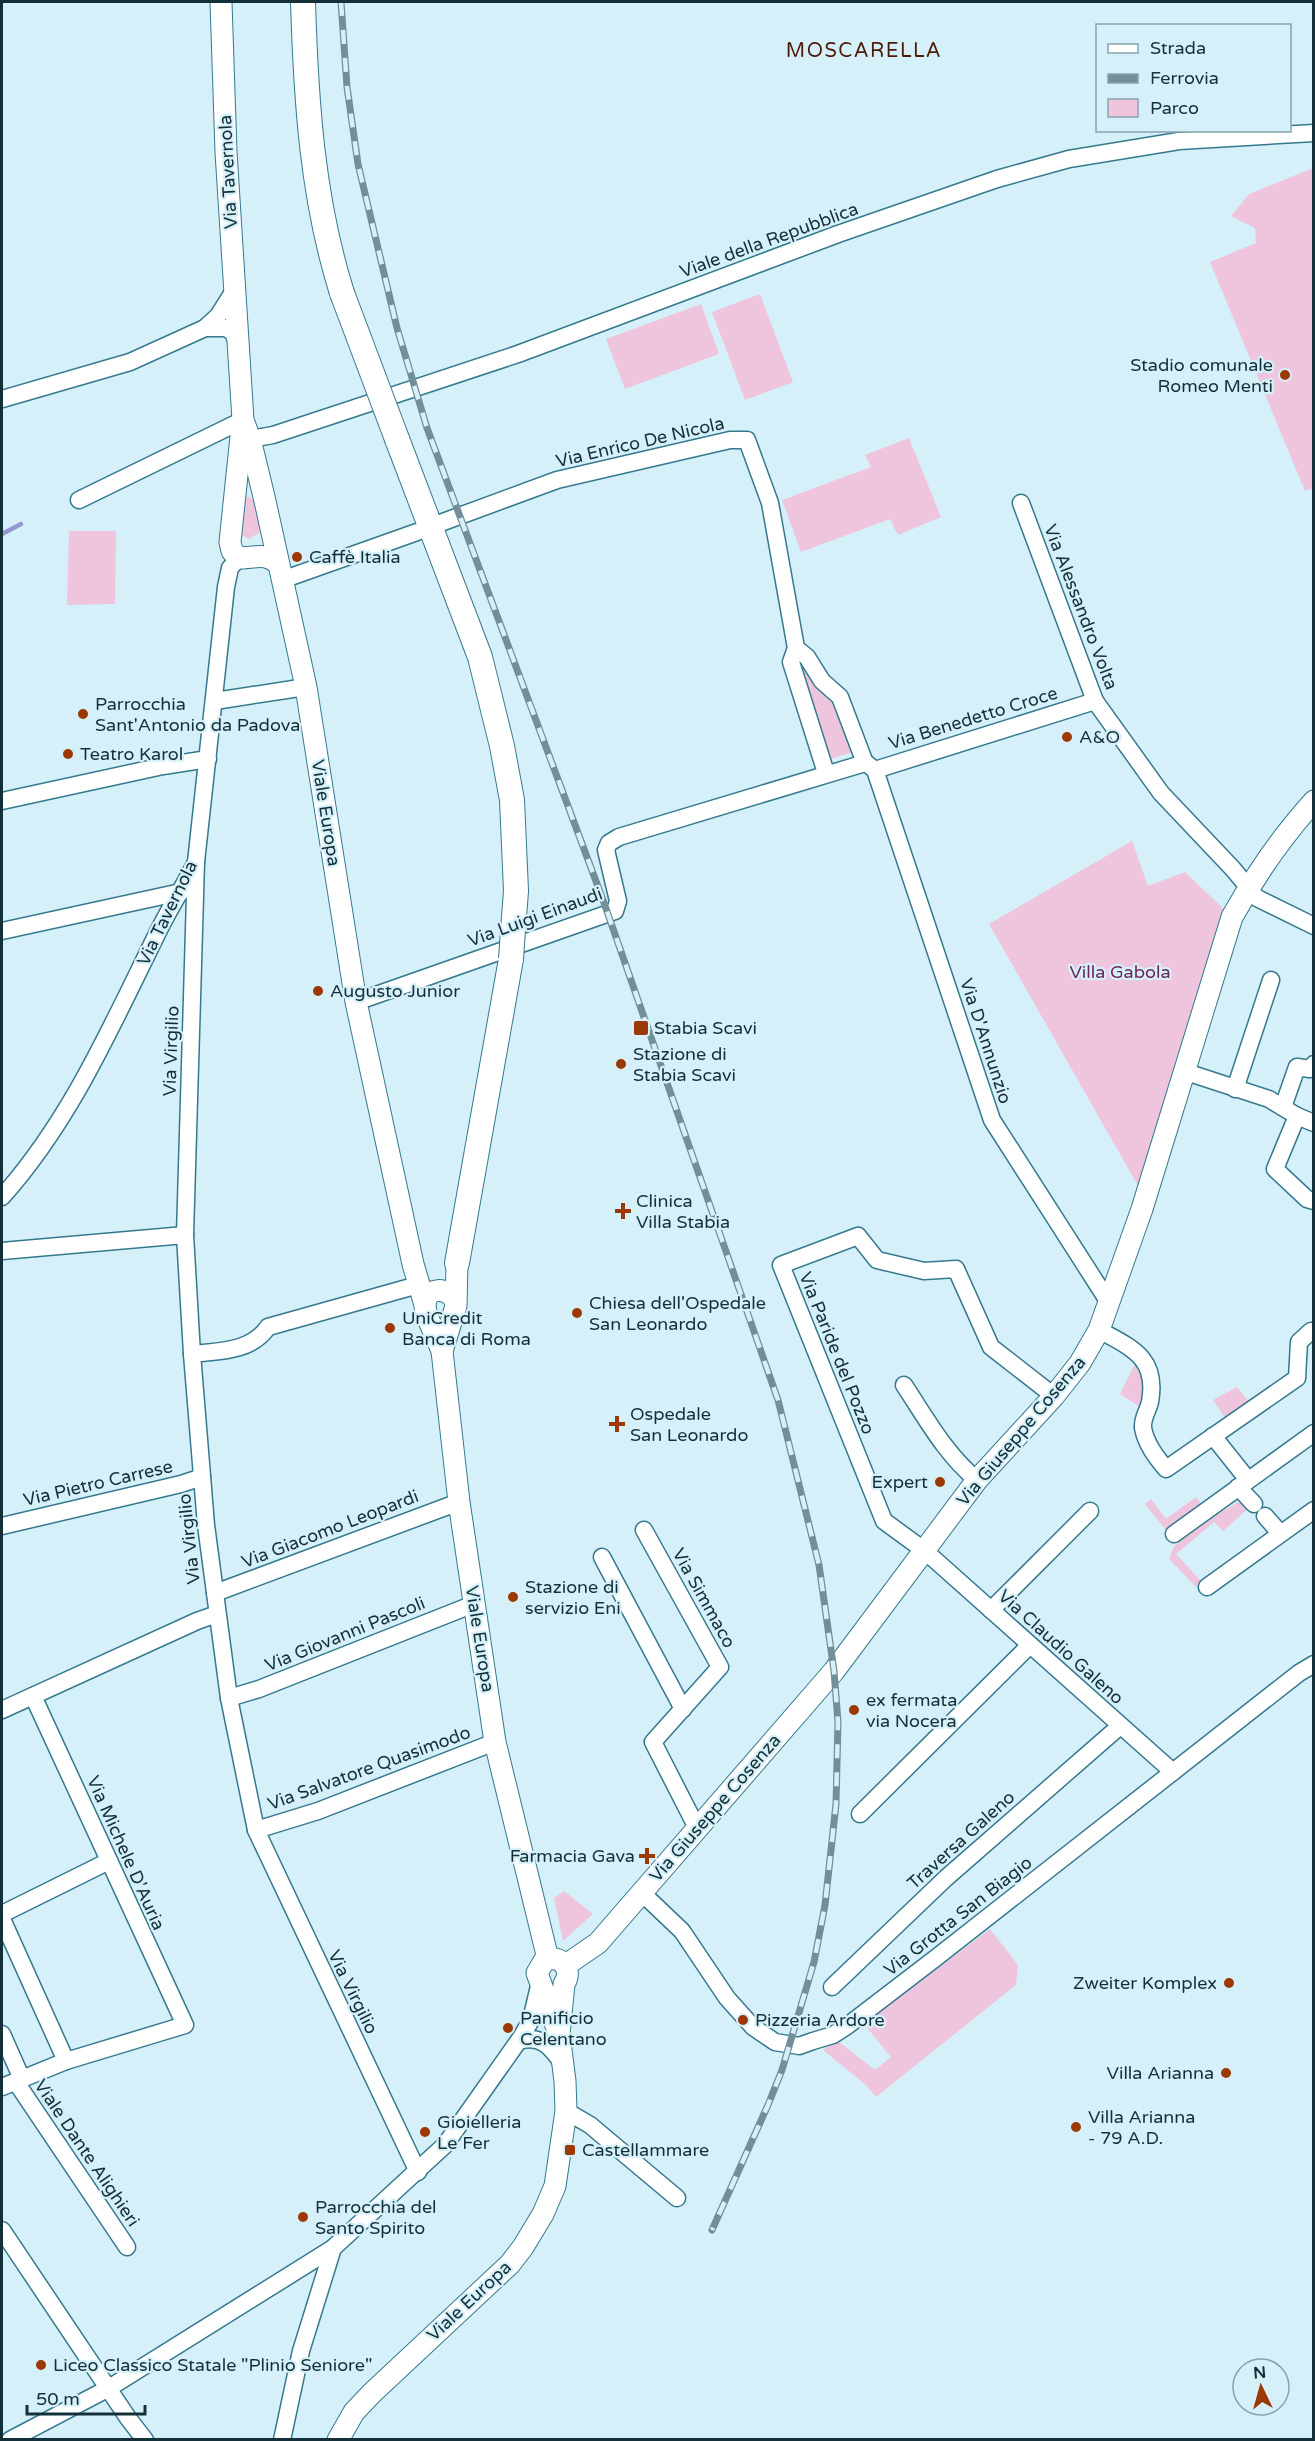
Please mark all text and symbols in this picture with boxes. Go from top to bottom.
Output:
legend [1096,24,1291,132]
text: Strada [1150,37,1206,59]
district label: MOSCARELLA [786,39,942,63]
text: Ferrovia [1150,67,1219,89]
text: Parco [1150,97,1199,119]
street label: Via Tavernola [214,114,242,230]
street label: Viale della Repubblica [677,197,861,283]
place label: Stadio comunale Romeo Menti [1130,354,1273,397]
marker: Stadio comunale Romeo Menti [1278,368,1292,382]
street label: Via Enrico De Nicola [554,412,726,472]
street label: Via Alessandro Volta [1039,521,1123,693]
place label: Caffè Italia [309,546,401,568]
marker: Caffè Italia [290,550,304,564]
street label: Via Benedetto Croce [886,682,1060,754]
place label: Parrocchia Sant'Antonio da Padova [95,693,300,736]
marker: Parrocchia Sant'Antonio da Padova [76,707,90,721]
place label: A&O [1079,726,1120,748]
marker: A&O [1060,730,1074,744]
place label: Teatro Karol [80,743,183,765]
marker: Teatro Karol [61,747,75,761]
street label: Viale Europa [307,758,345,868]
street label: Via Tavernola [132,857,202,969]
street label: Via Luigi Einaudi [465,882,605,952]
park label: Villa Gabola [1069,961,1171,983]
street label: Via D'Annunzio [955,975,1017,1107]
place label: Augusto Junior [330,980,460,1002]
marker: Augusto Junior [311,984,325,998]
street label: Via Virgilio [158,1005,184,1097]
place label: Stabia Scavi [654,1017,757,1039]
marker: Stabia Scavi [632,1019,650,1037]
place label: Stazione di Stabia Scavi [633,1043,736,1086]
marker: Stazione di Stabia Scavi [614,1057,628,1071]
place label: Clinica Villa Stabia [636,1190,730,1233]
marker: Clinica Villa Stabia [614,1202,632,1220]
street label: Via Paride del Pozzo [794,1269,880,1438]
place label: Chiesa dell'Ospedale San Leonardo [589,1292,766,1335]
marker: Chiesa dell'Ospedale San Leonardo [570,1306,584,1320]
place label: UniCredit Banca di Roma [402,1307,531,1350]
marker: UniCredit Banca di Roma [383,1321,397,1335]
street label: Via Giuseppe Cosenza [952,1351,1090,1511]
place label: Ospedale San Leonardo [630,1403,748,1446]
marker: Ospedale San Leonardo [608,1415,626,1433]
street label: Via Pietro Carrese [21,1455,175,1511]
place label: Expert [871,1471,928,1493]
marker: Expert [933,1475,947,1489]
street label: Via Giacomo Leopardi [238,1485,422,1573]
street label: Via Virgilio [173,1493,205,1585]
street label: Via Simmaco [668,1544,740,1652]
place label: Stazione di servizio Eni [525,1576,621,1619]
street label: Viale Europa [461,1584,499,1694]
street label: Via Claudio Galeno [994,1585,1128,1709]
marker: Stazione di servizio Eni [506,1590,520,1604]
street label: Via Giovanni Pascoli [262,1592,428,1676]
place label: ex fermata via Nocera [866,1689,957,1732]
marker: ex fermata via Nocera [847,1703,861,1717]
street label: Via Salvatore Quasimodo [265,1721,473,1815]
street label: Via Giuseppe Cosenza [645,1729,785,1887]
street label: Via Michele D'Auria [82,1772,170,1934]
street label: Traversa Galeno [903,1786,1019,1894]
place label: Farmacia Gava [510,1845,635,1867]
marker: Farmacia Gava [640,1849,654,1863]
street label: Via Grotta San Biagio [880,1851,1036,1981]
street label: Via Virgilio [323,1946,383,2038]
place label: Zweiter Komplex [1073,1972,1217,1994]
marker: Zweiter Komplex [1222,1976,1236,1990]
place label: Panificio Celentano [520,2007,607,2050]
place label: Pizzeria Ardore [755,2009,885,2031]
marker: Pizzeria Ardore [736,2013,750,2027]
marker: Panificio Celentano [501,2021,515,2035]
place label: Villa Arianna [1107,2062,1214,2084]
marker: Villa Arianna [1219,2066,1233,2080]
street label: Viale Dante Alighieri [30,2075,144,2231]
place label: Villa Arianna - 79 A.D. [1088,2106,1195,2149]
place label: Gioielleria Le Fer [437,2111,521,2154]
marker: Villa Arianna - 79 A.D. [1069,2120,1083,2134]
marker: Gioielleria Le Fer [418,2125,432,2139]
place label: Castellammare [582,2139,709,2161]
marker: Castellammare [563,2143,577,2157]
place label: Parrocchia del Santo Spirito [315,2196,437,2239]
marker: Parrocchia del Santo Spirito [296,2210,310,2224]
street label: Viale Europa [422,2256,516,2346]
place label: Liceo Classico Statale "Plinio Seniore" [53,2354,372,2376]
north arrow [1231,2357,1291,2417]
marker: Liceo Classico Statale "Plinio Seniore" [34,2358,48,2372]
text: N [1253,2363,1267,2384]
scale bar [27,2378,146,2416]
text: 50 m [36,2388,80,2410]

